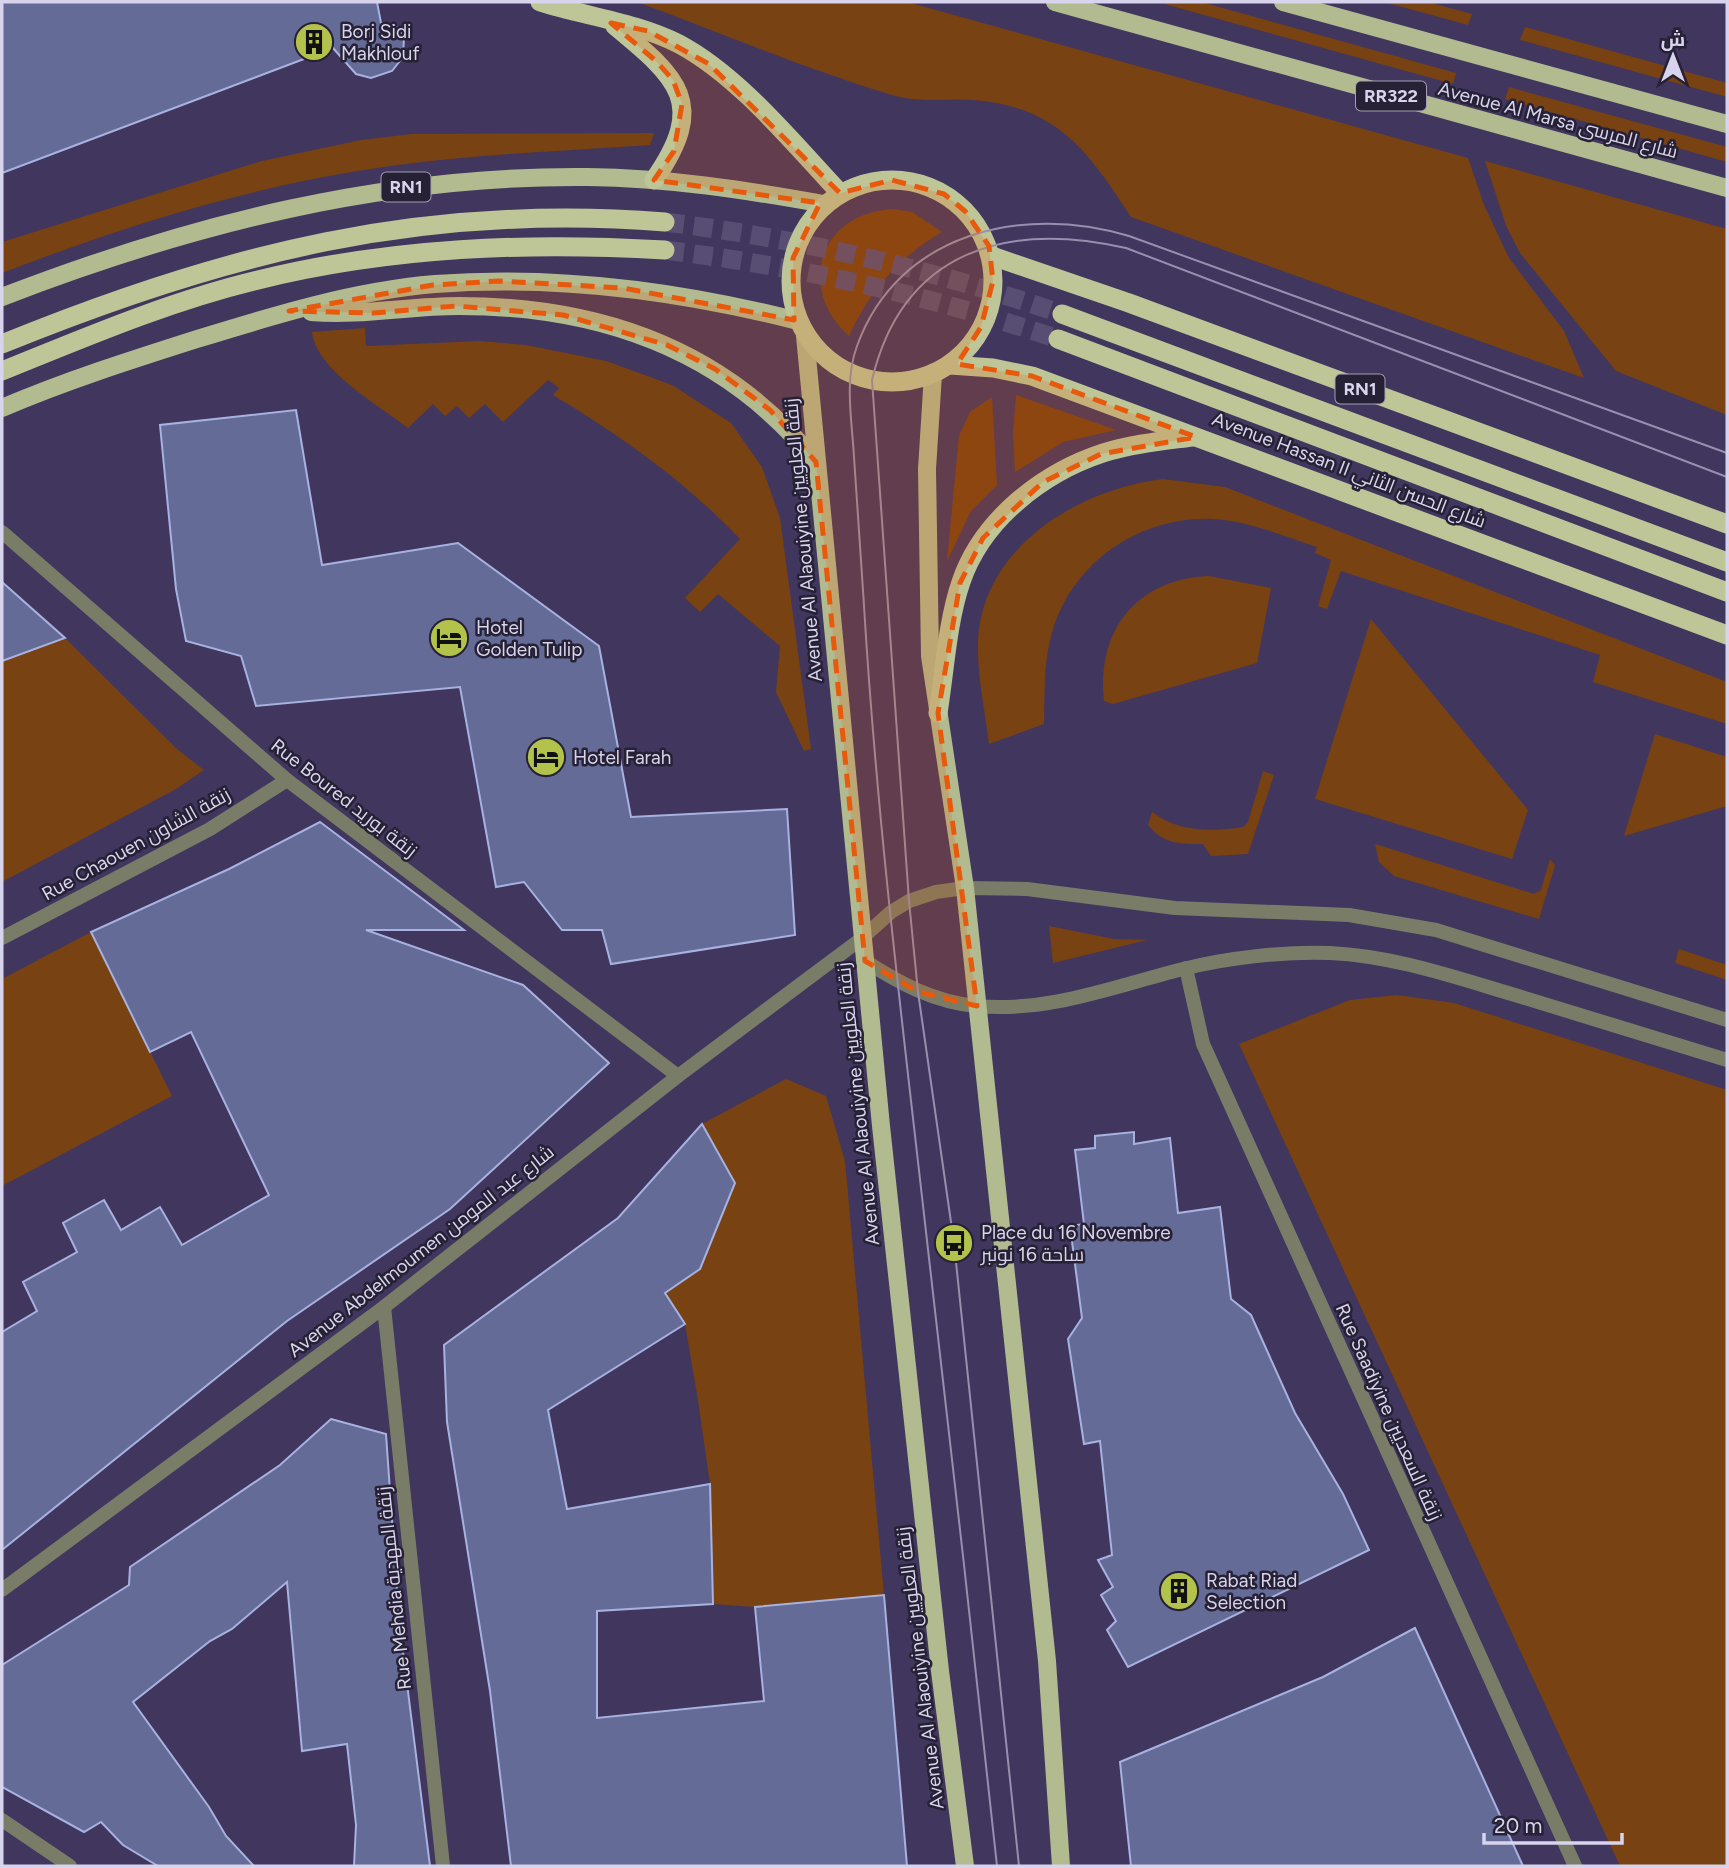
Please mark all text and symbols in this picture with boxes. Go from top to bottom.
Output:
place label: Borj Sidi Makhlouf [341,20,419,65]
building icon: Borj Sidi Makhlouf [293,21,335,63]
north arrow [1638,21,1708,91]
text: ش [1661,28,1685,51]
street label: Avenue Al Marsa شارع المرسى [1435,77,1680,165]
road number: RR322 [1356,82,1426,110]
road number: RN1 [382,172,430,202]
road number: RN1 [1336,374,1384,404]
street label: Avenue Al Alaouiyine زنقة العلويين [779,397,827,683]
street label: Avenue Hassan II شارع الحسن الثاني [1208,407,1489,536]
place label: Hotel Golden Tulip [476,616,582,661]
hotel icon: Hotel Golden Tulip [428,617,470,659]
street label: Rue Boured زنقة بوريد [266,734,422,862]
hotel icon: Hotel Farah [525,736,567,778]
place label: Hotel Farah [573,746,671,769]
street label: Rue Chaouen زنقة الشاون [38,783,234,905]
street label: Avenue Al Alaouiyine زنقة العلويين [832,961,884,1247]
street label: Avenue Abdelmoumen شارع عبد المومن [283,1140,560,1364]
place label: Place du 16 Novembre ساحة 16 نونبر [980,1221,1171,1266]
bus stop icon: Place du 16 Novembre ساحة 16 نونبر [933,1222,975,1264]
street label: Rue Saadiyine زنقة السعديين [1331,1300,1447,1524]
street label: Rue Mehdia زنقة المهدية [372,1485,416,1691]
street label: Avenue Al Alaouiyine زنقة العلويين [891,1525,949,1811]
place label: Rabat Riad Selection [1206,1569,1297,1614]
building icon: Rabat Riad Selection [1158,1570,1200,1612]
scale bar [1484,1801,1622,1845]
text: 20 m [1494,1813,1542,1838]

